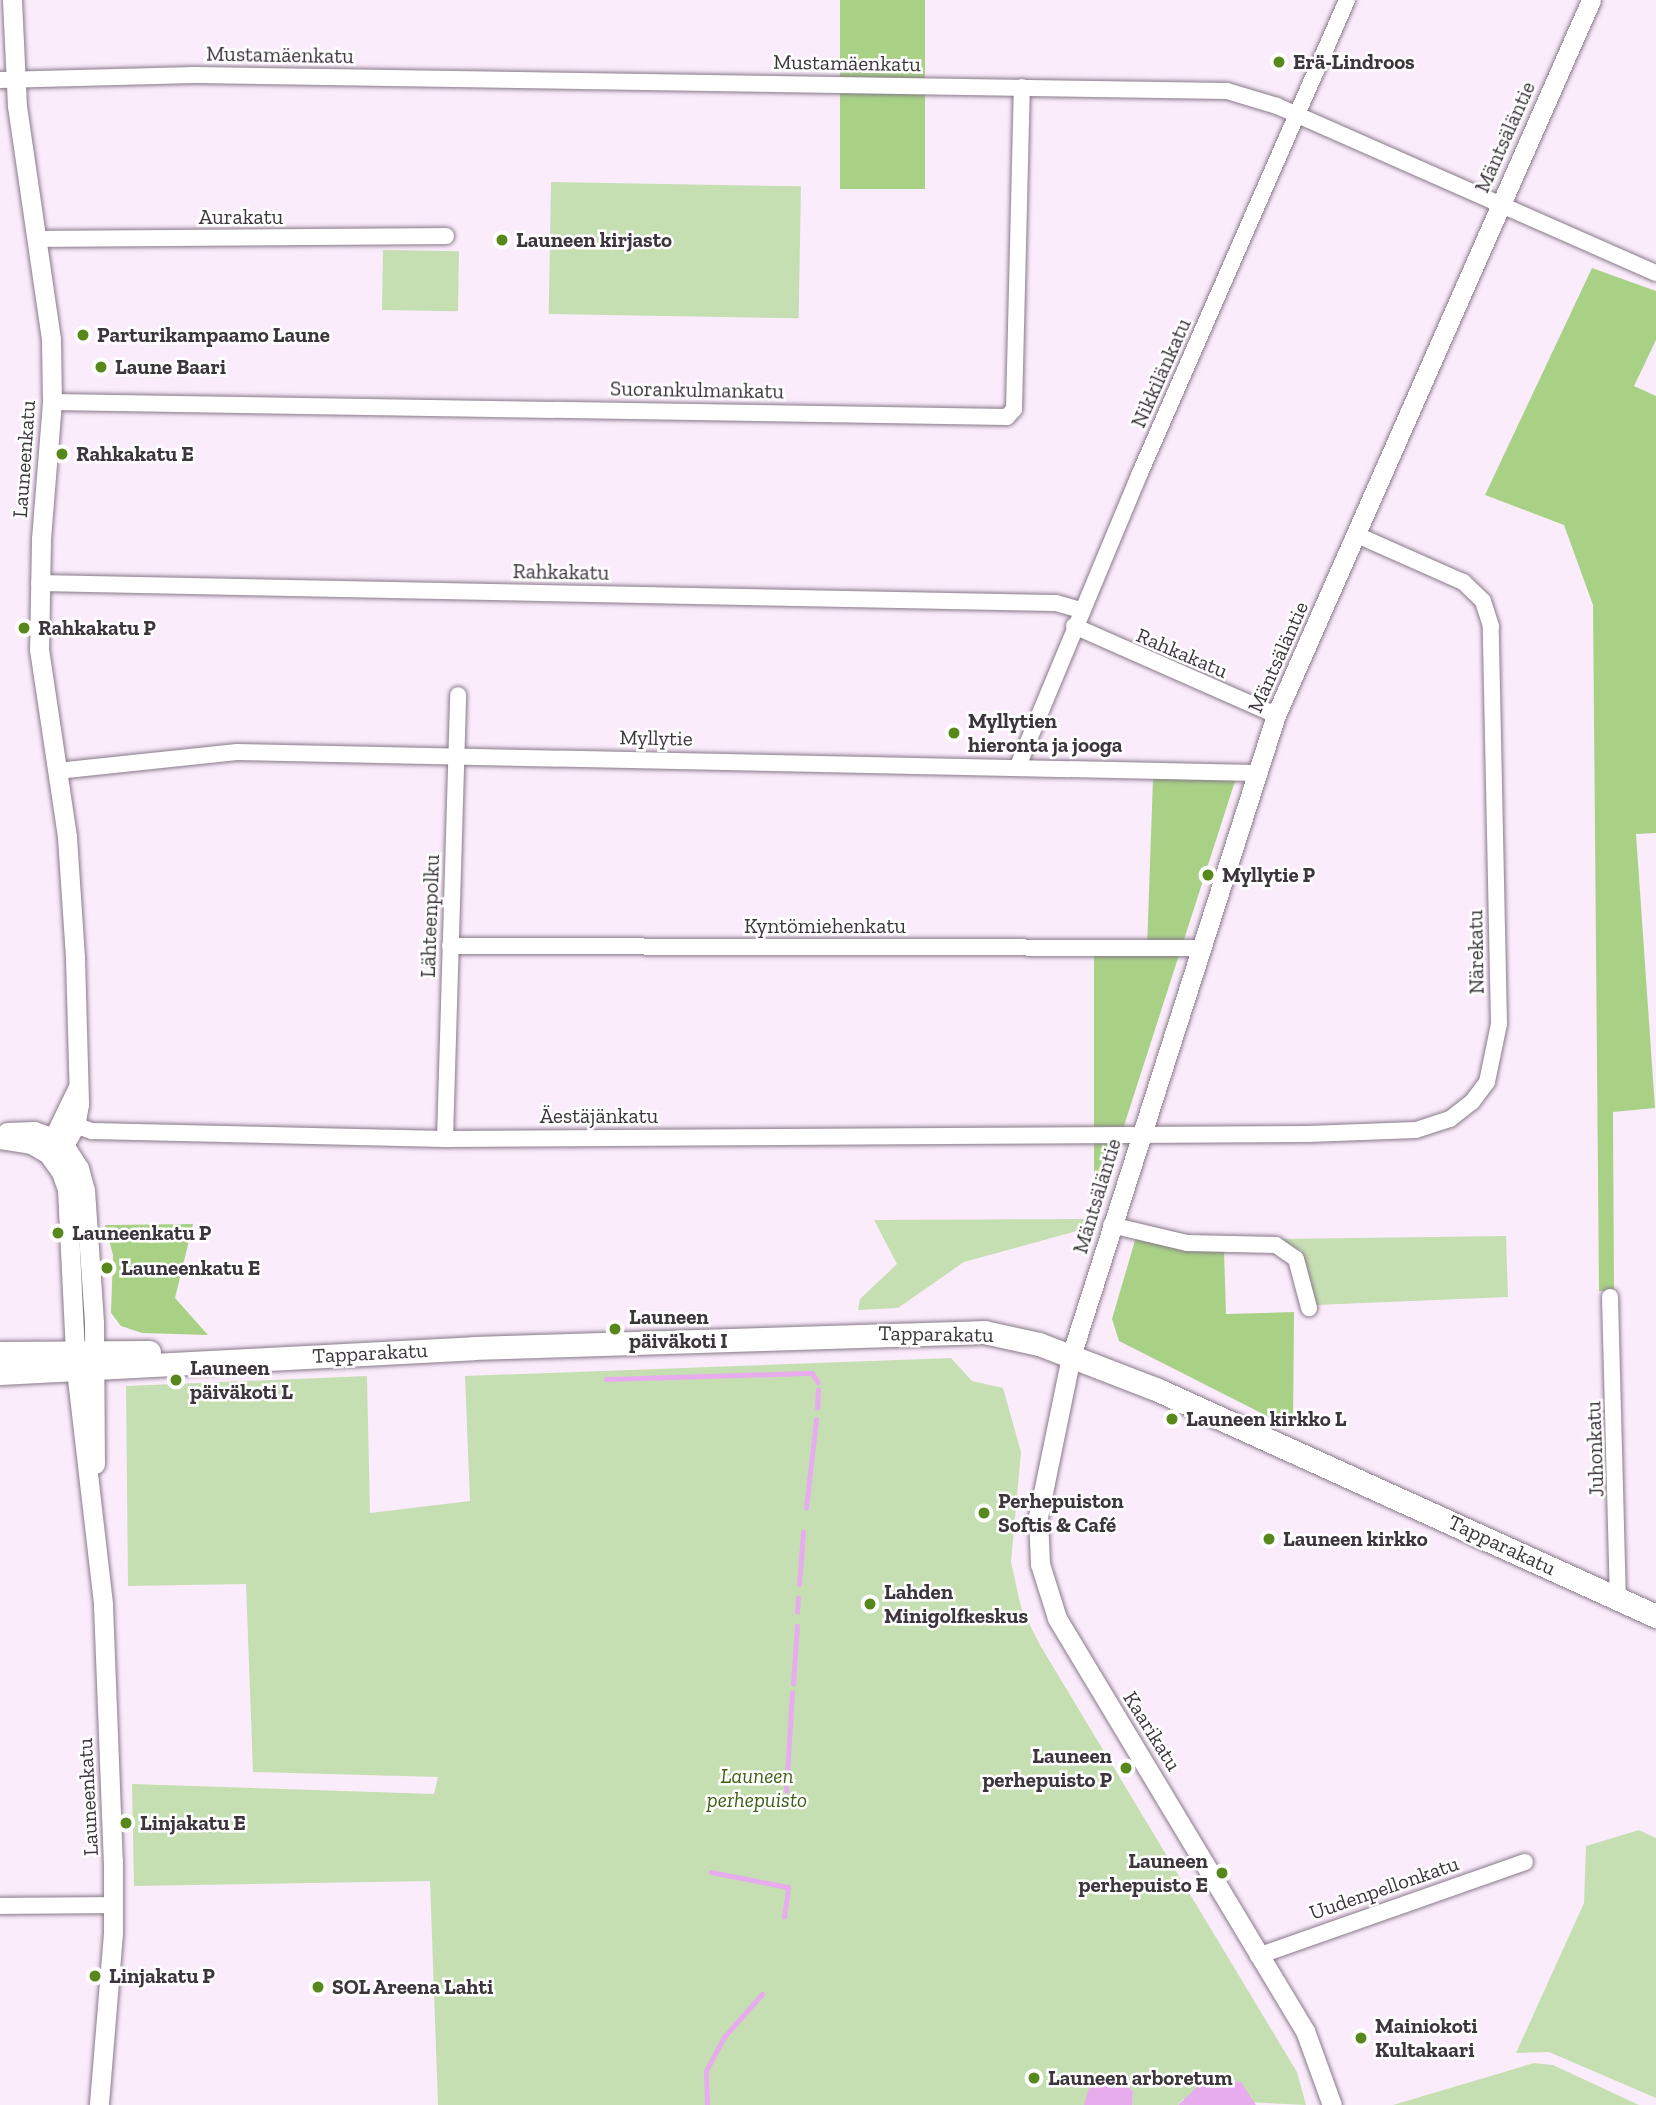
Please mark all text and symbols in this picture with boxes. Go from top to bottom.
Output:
street label: Mustamäenkatu [206,41,354,69]
street label: Mustamäenkatu [773,49,921,77]
place label: Erä-Lindroos [1293,49,1415,75]
marker: Erä-Lindroos [1271,54,1287,70]
street label: Mäntsäläntie [1469,78,1541,196]
street label: Aurakatu [199,204,283,230]
place label: Launeen kirjasto [516,227,672,253]
marker: Launeen kirjasto [494,232,510,248]
street label: Nikkilänkatu [1126,314,1196,432]
place label: Parturikampaamo Laune [97,322,330,348]
marker: Parturikampaamo Laune [75,327,91,343]
place label: Laune Baari [115,354,226,380]
marker: Laune Baari [93,359,109,375]
street label: Suorankulmankatu [610,376,784,404]
street label: Launeenkatu [7,399,41,519]
place label: Rahkakatu E [76,441,194,467]
marker: Rahkakatu E [54,446,70,462]
street label: Rahkakatu [513,559,609,585]
street label: Mäntsäläntie [1242,598,1314,716]
place label: Rahkakatu P [38,615,156,641]
marker: Rahkakatu P [16,620,32,636]
street label: Rahkakatu [1133,623,1231,683]
place label: Myllytien hieronta ja jooga [968,708,1122,758]
street label: Myllytie [619,725,693,751]
marker: Myllytien hieronta ja jooga [946,725,962,741]
street label: Lähteenpolku [415,854,445,978]
place label: Myllytie P [1222,862,1315,888]
marker: Myllytie P [1200,867,1216,883]
street label: Närekatu [1463,910,1489,994]
street label: Kyntömiehenkatu [744,913,906,939]
street label: Äestäjänkatu [540,1103,658,1129]
street label: Mäntsäläntie [1068,1135,1126,1257]
place label: Launeenkatu P [72,1220,211,1246]
marker: Launeenkatu P [50,1225,66,1241]
place label: Launeenkatu E [121,1255,260,1281]
marker: Launeenkatu E [99,1260,115,1276]
place label: Launeen päiväkoti I [629,1304,728,1354]
street label: Tapparakatu [878,1320,994,1348]
marker: Launeen päiväkoti I [607,1321,623,1337]
street label: Tapparakatu [312,1337,428,1369]
place label: Launeen päiväkoti L [190,1355,293,1405]
marker: Launeen päiväkoti L [168,1372,184,1388]
street label: Juhonkatu [1581,1401,1609,1497]
place label: Launeen kirkko L [1186,1406,1347,1432]
marker: Launeen kirkko L [1164,1411,1180,1427]
place label: Perhepuiston Softis & Café [998,1488,1124,1538]
marker: Perhepuiston Softis & Café [976,1505,992,1521]
street label: Tapparakatu [1444,1509,1560,1581]
place label: Launeen kirkko [1283,1526,1428,1552]
marker: Launeen kirkko [1261,1531,1277,1547]
place label: Lahden Minigolfkeskus [884,1579,1028,1629]
marker: Lahden Minigolfkeskus [862,1596,878,1612]
street label: Kaarikatu [1118,1687,1186,1775]
street label: Launeenkatu [72,1738,104,1856]
place label: Launeen perhepuisto P [982,1743,1112,1793]
marker: Launeen perhepuisto P [1118,1760,1134,1776]
park label: Launeen perhepuisto [707,1763,807,1813]
place label: Linjakatu E [140,1810,246,1836]
marker: Linjakatu E [118,1815,134,1831]
place label: Launeen perhepuisto E [1078,1848,1208,1898]
street label: Uudenpellonkatu [1306,1851,1462,1925]
marker: Launeen perhepuisto E [1214,1865,1230,1881]
place label: Linjakatu P [109,1963,215,1989]
marker: Linjakatu P [87,1968,103,1984]
place label: SOL Areena Lahti [332,1974,494,2000]
marker: SOL Areena Lahti [310,1979,326,1995]
place label: Mainiokoti Kultakaari [1375,2013,1477,2063]
marker: Mainiokoti Kultakaari [1353,2030,1369,2046]
place label: Launeen arboretum [1048,2065,1233,2091]
marker: Launeen arboretum [1026,2070,1042,2086]

